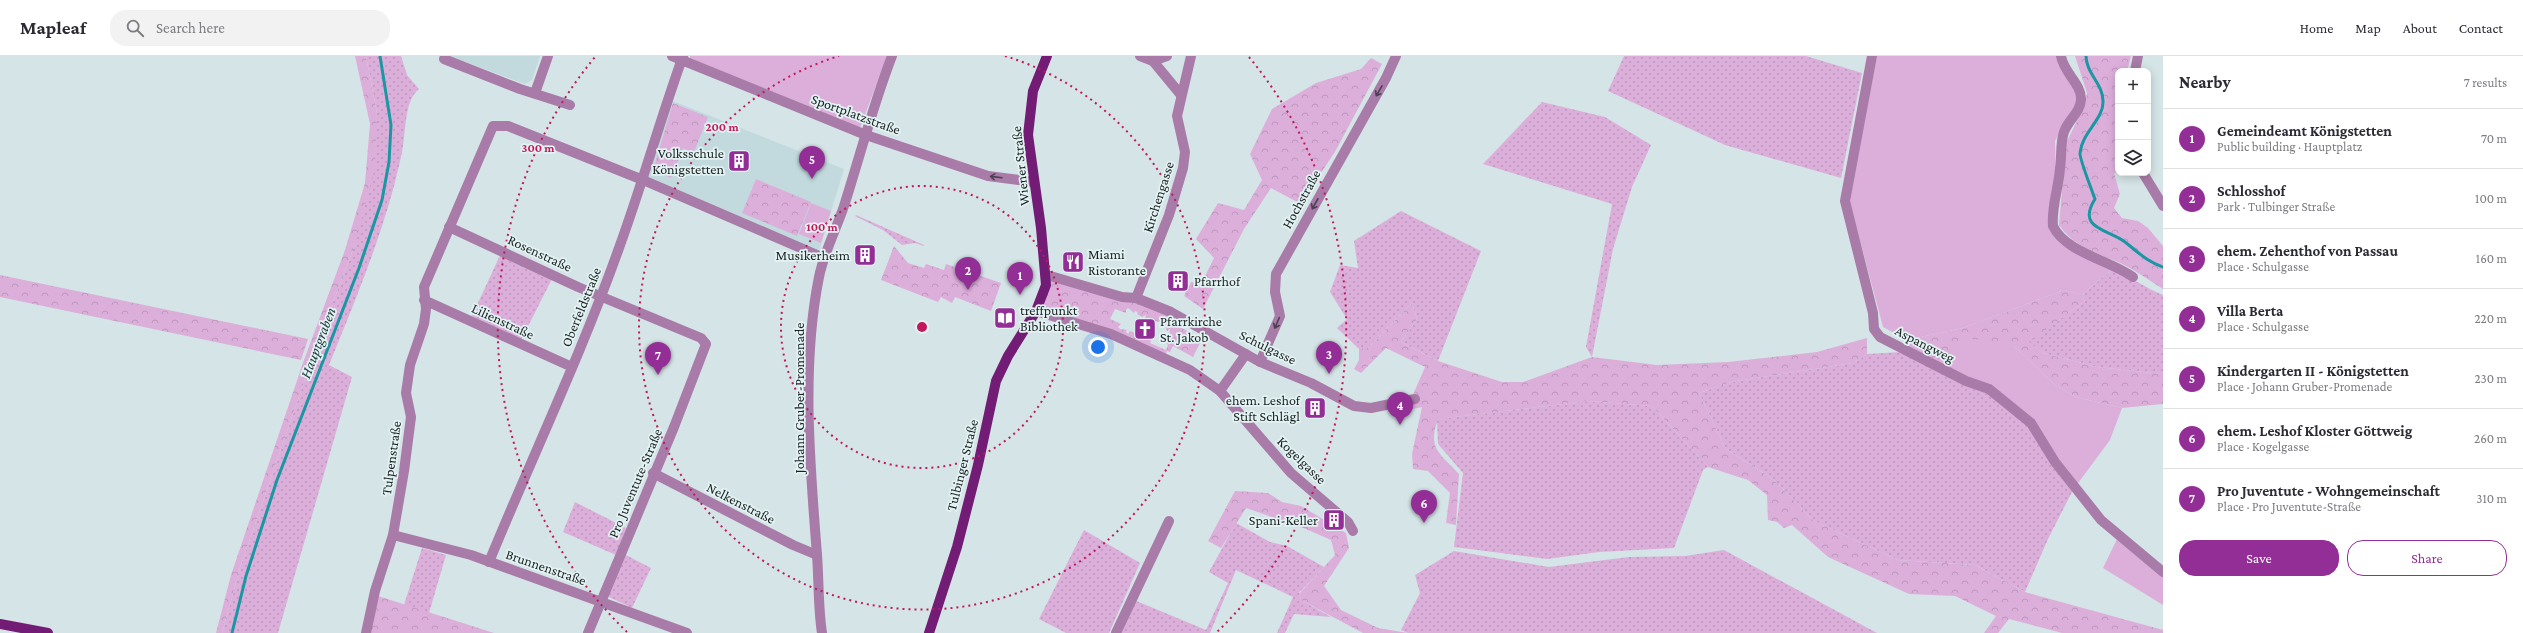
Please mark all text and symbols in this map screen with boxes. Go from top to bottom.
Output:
search box [110,10,390,46]
text: Mapleaf [20,17,86,38]
icon: search [124,17,146,39]
text: Search here [156,20,225,36]
text: Home [2300,20,2333,36]
text: Map [2355,20,2381,36]
text: About [2403,20,2437,36]
text: Contact [2459,20,2503,36]
map controls [2115,68,2151,176]
button: + [2115,68,2151,104]
text: Nearby [2179,73,2231,92]
text: 7 results [2464,75,2507,90]
one-way arrow [1374,85,1382,97]
street label: Sportplatzstraße [809,90,903,138]
button: − [2115,104,2151,140]
text: 200 m [705,120,739,134]
text: Gemeindeamt Königstetten [2217,123,2392,139]
street label: Wiener Straße [1008,125,1032,207]
text: 1 [2190,131,2194,146]
text: 70 m [2481,131,2507,146]
text: Public building · Hauptplatz [2217,139,2362,154]
button: layers [2115,140,2151,176]
text: 300 m [522,141,555,155]
place label: Volksschule Königstetten [652,145,724,177]
pin: 5 [799,146,825,179]
building icon: Volksschule Königstetten [726,148,752,174]
street label: Kirchengasse [1139,160,1177,234]
street label: Hochstraße [1278,167,1324,231]
one-way arrow [990,174,1003,181]
text: Schlosshof [2217,183,2285,199]
text: 2 [2189,191,2195,206]
text: 100 m [2475,191,2507,206]
one-way arrow [1310,198,1318,210]
text: Park · Tulbinger Straße [2217,199,2335,214]
text: 100 m [806,220,839,234]
street label: Rosenstraße [505,231,575,275]
building icon: Musikerheim [852,242,878,268]
text: ehem. Zehenthof von Passau [2217,243,2398,259]
place label: Miami Ristorante [1088,246,1146,278]
place label: Musikerheim [776,247,850,263]
restaurant icon: Miami Ristorante [1060,249,1086,275]
text: 3 [2189,251,2195,266]
text: 160 m [2476,251,2507,266]
pin: 2 [955,257,981,290]
text: Place · Schulgasse [2217,259,2309,274]
pin: 1 [1007,262,1033,295]
street label: Oberfeldstraße [558,265,604,349]
building icon: Pfarrhof [1165,268,1191,294]
place label: Pfarrhof [1194,273,1241,289]
street label: Lilienstraße [469,300,537,342]
place label: treffpunkt Bibliothek [1020,302,1078,334]
text: Villa Berta [2217,303,2283,319]
water label: Hauptgraben [297,305,340,381]
library icon: treffpunkt Bibliothek [992,305,1018,331]
text: 4 [2188,311,2196,326]
text: 220 m [2474,311,2507,326]
place label: Pfarrkirche St. Jakob [1160,313,1222,345]
church icon: Pfarrkirche St. Jakob [1132,316,1158,342]
one-way arrow [1273,316,1280,328]
text: Place · Schulgasse [2217,319,2309,334]
centre of rings [915,320,929,334]
street label: Johann Gruber-Promenade [791,322,807,476]
street label: Aspangweg [1893,322,1958,366]
street label: Schulgasse [1237,326,1299,368]
your location [1088,337,1108,357]
pin: 3 [1316,341,1342,374]
pin: 7 [645,342,671,375]
text: Kindergarten II - Königstetten [2217,363,2409,379]
text: 5 [2189,371,2195,386]
text: 230 m [2474,371,2507,386]
text: Place · Johann Gruber-Promenade [2217,379,2392,394]
place label: ehem. Leshof Stift Schlägl [1226,392,1301,424]
pin: 4 [1387,392,1413,425]
building icon: ehem. Leshof Stift Schlägl [1302,395,1328,421]
street label: Tulbinger Straße [943,418,981,512]
street label: Tulpenstraße [378,420,404,496]
text: ehem. Leshof Kloster Göttweig [2217,423,2412,439]
street label: Pro Juventute-Straße [605,426,665,540]
text: 6 [2188,431,2196,446]
text: 260 m [2474,431,2507,446]
street label: Kogelgasse [1274,433,1330,487]
text: Place · Kogelgasse [2217,439,2309,454]
street label: Nelkenstraße [704,479,778,527]
text: Pro Juventute - Wohngemeinschaft [2217,483,2440,499]
pin: 6 [1411,490,1437,523]
text: 7 [2189,491,2195,506]
text: 310 m [2476,491,2507,506]
text: Place · Pro Juventute-Straße [2217,499,2361,514]
building icon: Spani-Keller [1321,507,1347,533]
place label: Spani-Keller [1249,512,1318,528]
button: Save [2179,540,2339,576]
button: Share [2347,540,2507,576]
street label: Brunnenstraße [504,546,588,588]

